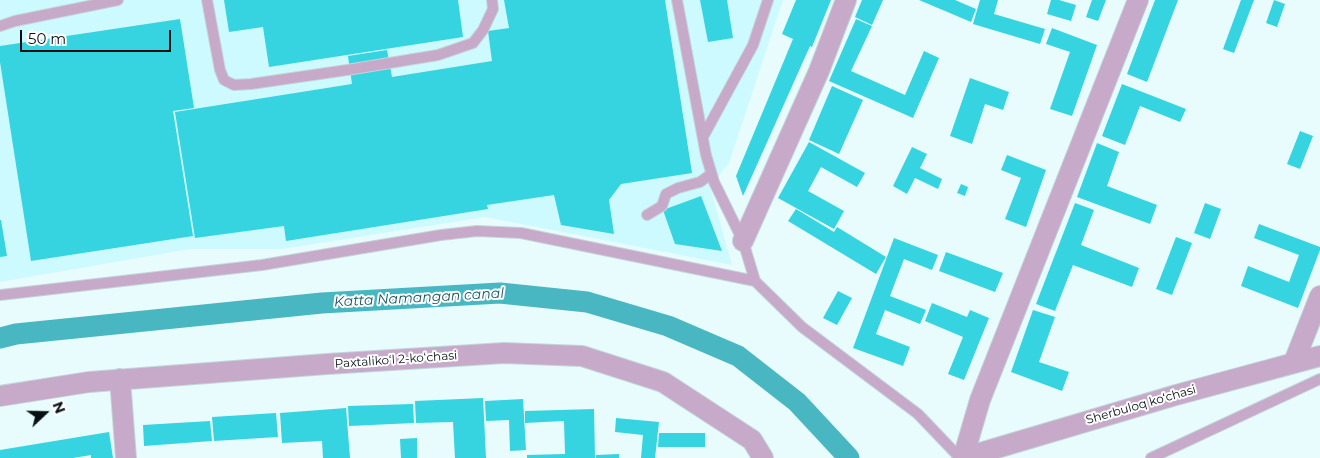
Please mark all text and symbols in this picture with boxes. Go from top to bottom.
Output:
scale bar [22,20,174,52]
text: 50 m [28,29,66,48]
water label: Katta Namangan canal [334,285,504,311]
street label: Paxtalikoʻl 2-koʻchasi [334,349,458,371]
street label: Sherbuloq koʻchasi [1084,382,1198,428]
north arrow [20,388,70,438]
text: N [49,399,69,416]

